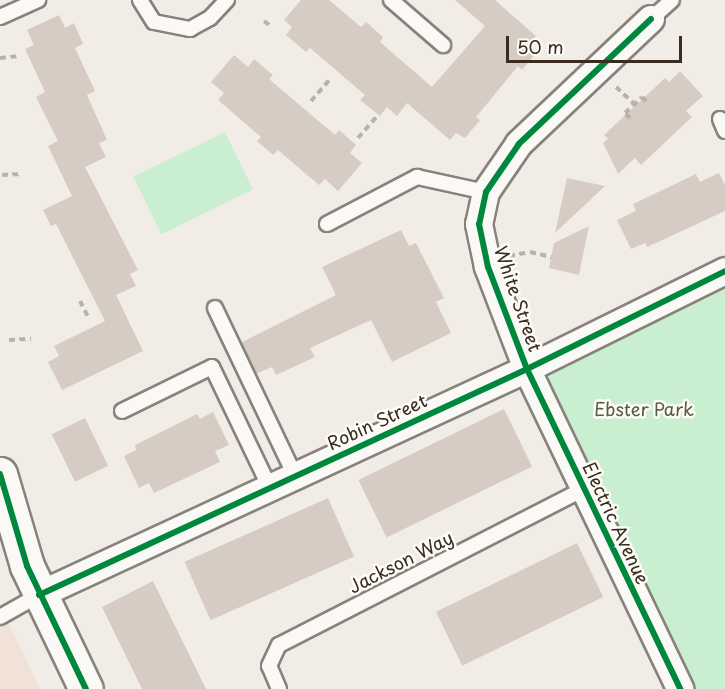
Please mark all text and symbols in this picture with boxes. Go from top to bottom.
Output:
scale bar [509,24,684,62]
text: 50 m [517,33,564,60]
street label: White Street [490,244,546,354]
street label: Robin Street [323,389,431,455]
park label: Ebster Park [593,398,695,420]
street label: Electric Avenue [579,459,653,587]
street label: Jackson Way [345,527,457,597]

